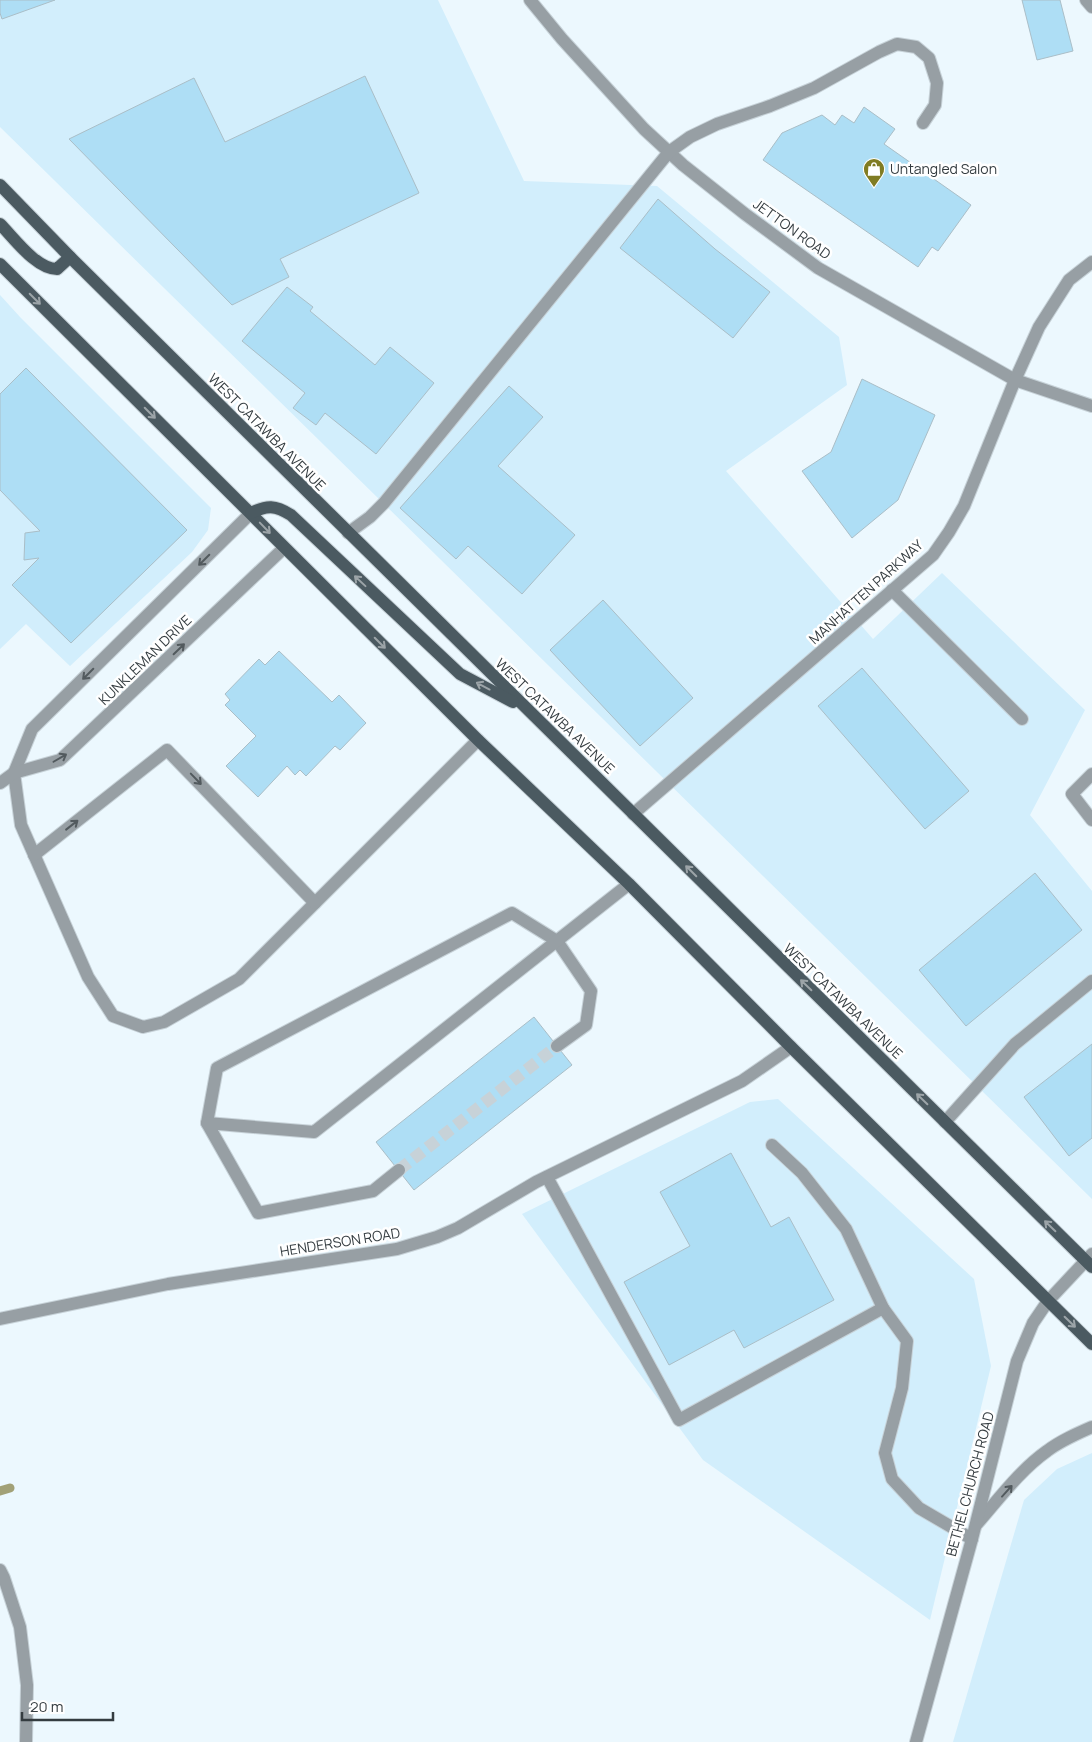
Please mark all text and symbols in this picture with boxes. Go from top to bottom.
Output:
shop icon: Untangled Salon [862,157,886,188]
place label: Untangled Salon [890,159,997,178]
street label: JETTON ROAD [750,194,835,263]
one-way arrow [28,292,40,304]
street label: WEST CATAWBA AVENUE [204,369,330,495]
one-way arrow [144,407,156,419]
one-way arrow [259,522,271,534]
street label: MANHATTEN PARKWAY [805,535,927,648]
one-way arrow [198,554,210,566]
one-way arrow [354,575,367,587]
street label: KUNKLEMAN DRIVE [94,610,195,709]
one-way arrow [374,636,386,649]
one-way arrow [172,643,185,655]
street label: WEST CATAWBA AVENUE [492,654,619,778]
one-way arrow [82,668,94,680]
one-way arrow [476,681,491,690]
one-way arrow [52,753,66,763]
one-way arrow [190,773,202,786]
one-way arrow [65,820,78,831]
one-way arrow [684,865,697,877]
street label: WEST CATAWBA AVENUE [780,939,907,1063]
one-way arrow [800,979,812,991]
one-way arrow [916,1093,928,1105]
one-way arrow [1044,1220,1056,1232]
street label: HENDERSON ROAD [278,1223,401,1260]
one-way arrow [1064,1316,1076,1328]
street label: BETHEL CHURCH ROAD [941,1409,998,1558]
one-way arrow [1001,1484,1013,1497]
scale bar [22,1690,114,1722]
text: 20 m [30,1696,63,1717]

